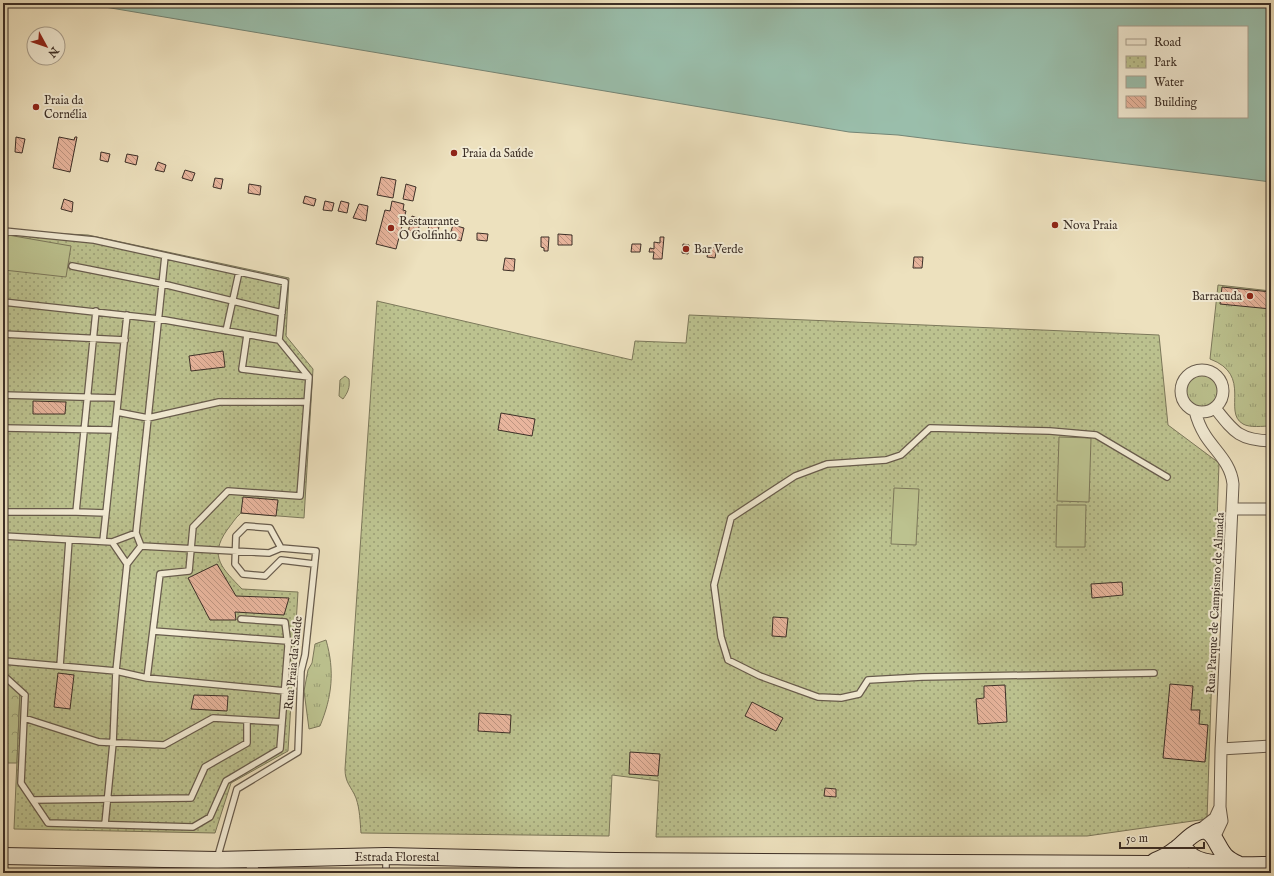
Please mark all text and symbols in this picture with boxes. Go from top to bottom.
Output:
north arrow [26,26,66,66]
legend [1118,26,1248,118]
text: Road [1154,35,1182,50]
text: N [44,43,62,60]
text: Park [1154,55,1177,70]
text: Water [1154,75,1185,90]
place label: Praia da Cornélia [44,93,88,122]
text: Building [1154,95,1198,110]
marker: Praia da Cornélia [31,102,41,112]
place label: Praia da Saúde [462,146,534,161]
marker: Praia da Saúde [449,148,459,158]
place label: Restaurante O Golfinho [399,214,459,243]
place label: Nova Praia [1063,218,1118,233]
marker: Nova Praia [1050,220,1060,230]
marker: Restaurante O Golfinho [386,223,396,233]
place label: Bar Verde [694,242,744,257]
marker: Bar Verde [681,244,691,254]
place label: Barracuda [1192,289,1243,304]
marker: Barracuda [1245,291,1255,301]
street label: Rua Parque de Campismo de Almada [1203,511,1229,694]
street label: Rua Praia da Saúde [281,615,306,711]
scale bar [1120,824,1204,850]
text: 50 m [1126,831,1148,846]
street label: Estrada Florestal [355,850,440,865]

